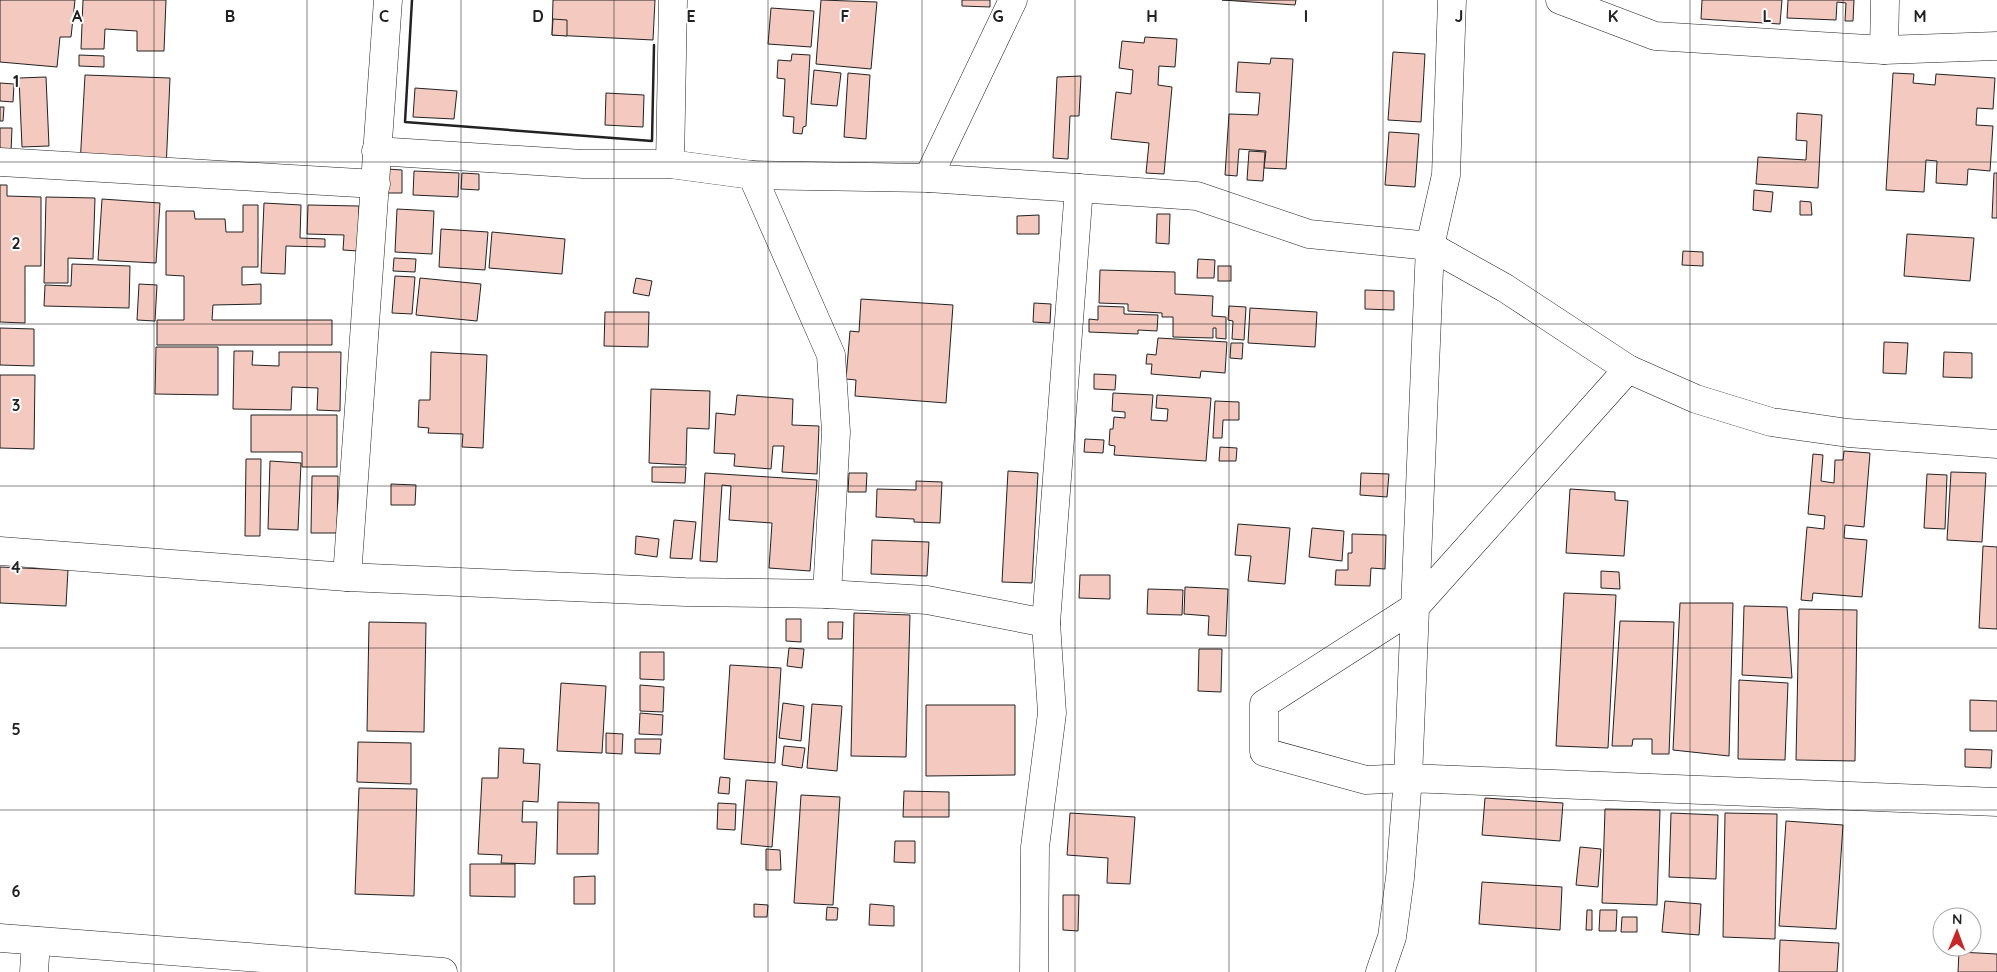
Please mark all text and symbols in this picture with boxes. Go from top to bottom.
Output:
text: A [72,6,83,26]
text: B [225,6,235,26]
text: C [379,6,389,26]
text: D [532,6,544,26]
text: E [686,6,696,26]
text: F [841,6,850,26]
text: G [992,6,1004,26]
text: H [1146,6,1158,26]
text: I [1304,6,1308,26]
text: J [1455,6,1463,26]
text: K [1608,6,1618,26]
text: L [1763,6,1772,26]
text: M [1913,6,1927,26]
text: 1 [13,71,19,91]
text: 2 [11,233,21,253]
text: 3 [12,395,20,415]
text: 4 [11,557,21,577]
text: 5 [11,719,21,739]
text: 6 [12,881,21,901]
north arrow [1932,907,1982,957]
text: N [1952,910,1963,928]

